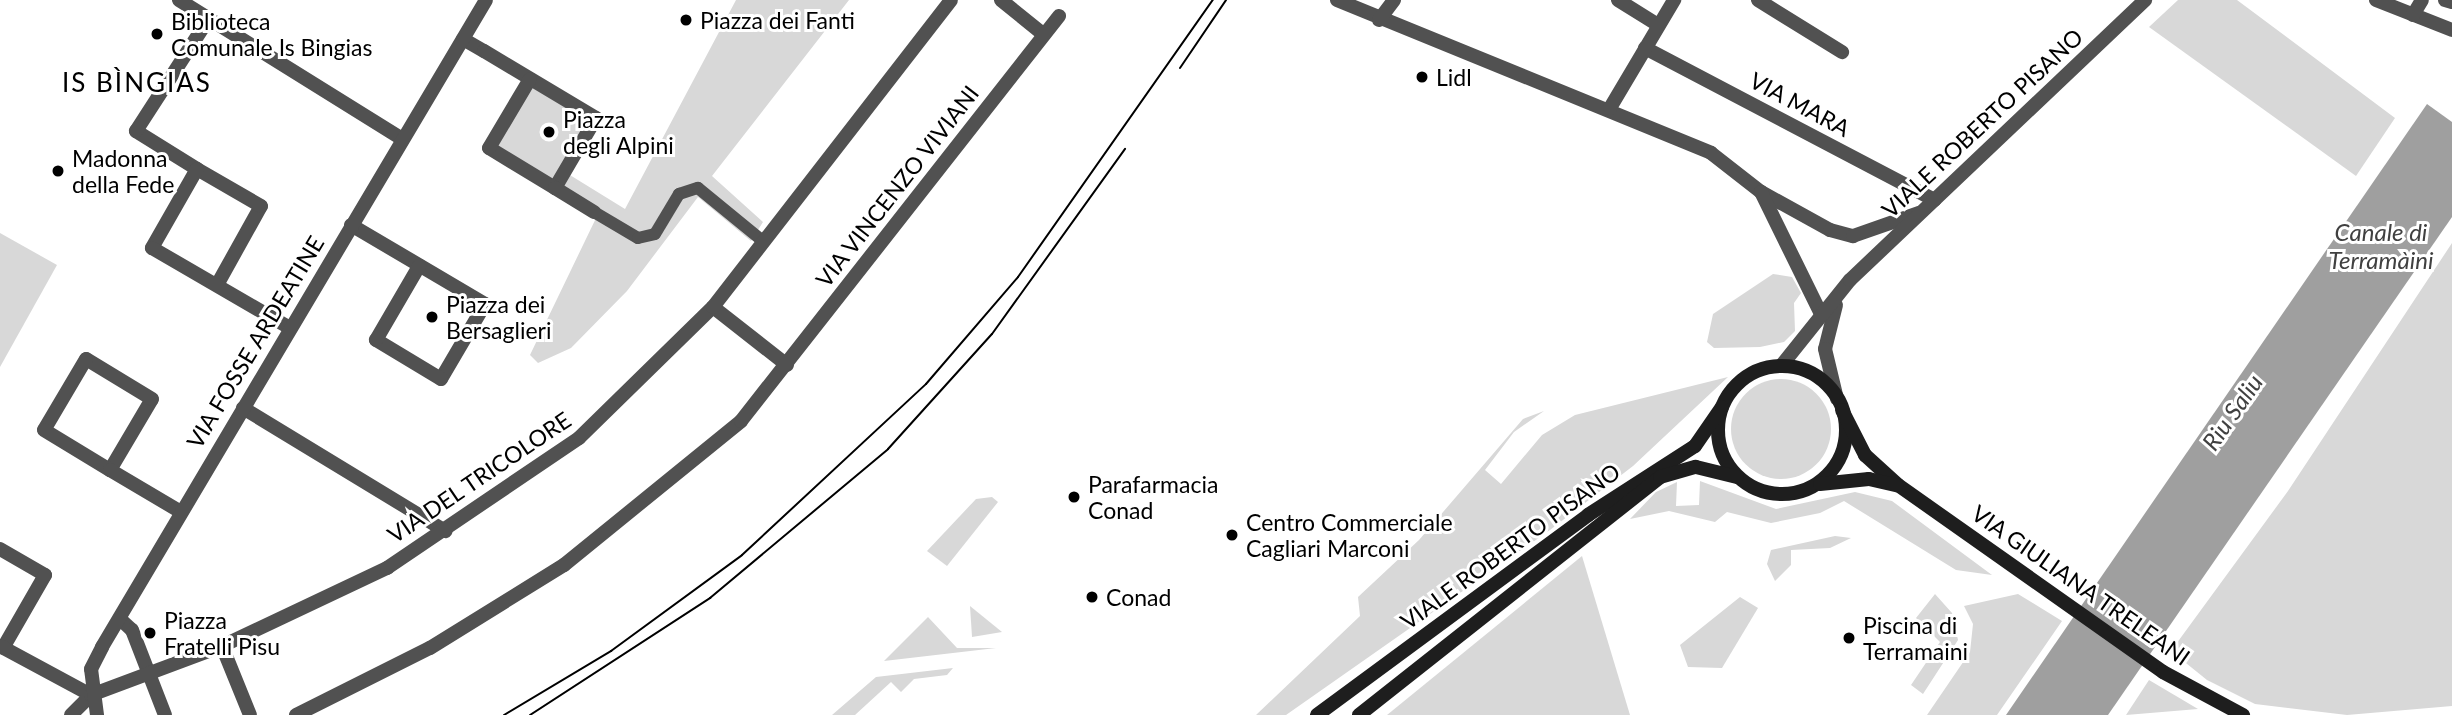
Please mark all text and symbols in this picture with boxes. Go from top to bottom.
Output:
place label: Piazza dei Fanti [700,6,855,34]
place label: Biblioteca Comunale Is Bingias [171,7,372,61]
marker: Piazza dei Fanti [678,12,694,28]
street label: VIALE ROBERTO PISANO [1876,23,2088,223]
marker: Biblioteca Comunale Is Bingias [149,26,165,42]
place label: Lidl [1436,63,1472,91]
street label: VIA MARA [1745,66,1855,142]
district label: IS BÌNGIAS [63,67,211,99]
marker: Lidl [1414,69,1430,85]
street label: VIA VINCENZO VIVIANI [809,79,985,293]
place label: Piazza degli Alpini [563,105,675,159]
marker: Piazza degli Alpini [541,124,557,140]
place label: Madonna della Fede [72,144,174,198]
marker: Madonna della Fede [50,163,66,179]
water label: Canale di Terramàini [2329,218,2433,274]
street label: VIA FOSSE ARDEATINE [180,230,330,454]
place label: Piazza dei Bersaglieri [446,290,551,344]
marker: Piazza dei Bersaglieri [424,309,440,325]
water label: Riu Saliu [2196,369,2268,455]
street label: VIA DEL TRICOLORE [381,405,577,549]
street label: VIALE ROBERTO PISANO [1395,457,1625,635]
place label: Parafarmacia Conad [1088,470,1218,524]
marker: Parafarmacia Conad [1066,489,1082,505]
street label: VIA GIULIANA TRELEANI [1966,498,2196,672]
place label: Centro Commerciale Cagliari Marconi [1246,508,1453,562]
marker: Centro Commerciale Cagliari Marconi [1224,527,1240,543]
place label: Conad [1106,583,1171,611]
marker: Conad [1084,589,1100,605]
place label: Piazza Fratelli Pisu [164,606,280,660]
place label: Piscina di Terramaini [1863,611,1968,665]
marker: Piazza Fratelli Pisu [142,625,158,641]
marker: Piscina di Terramaini [1841,630,1857,646]

